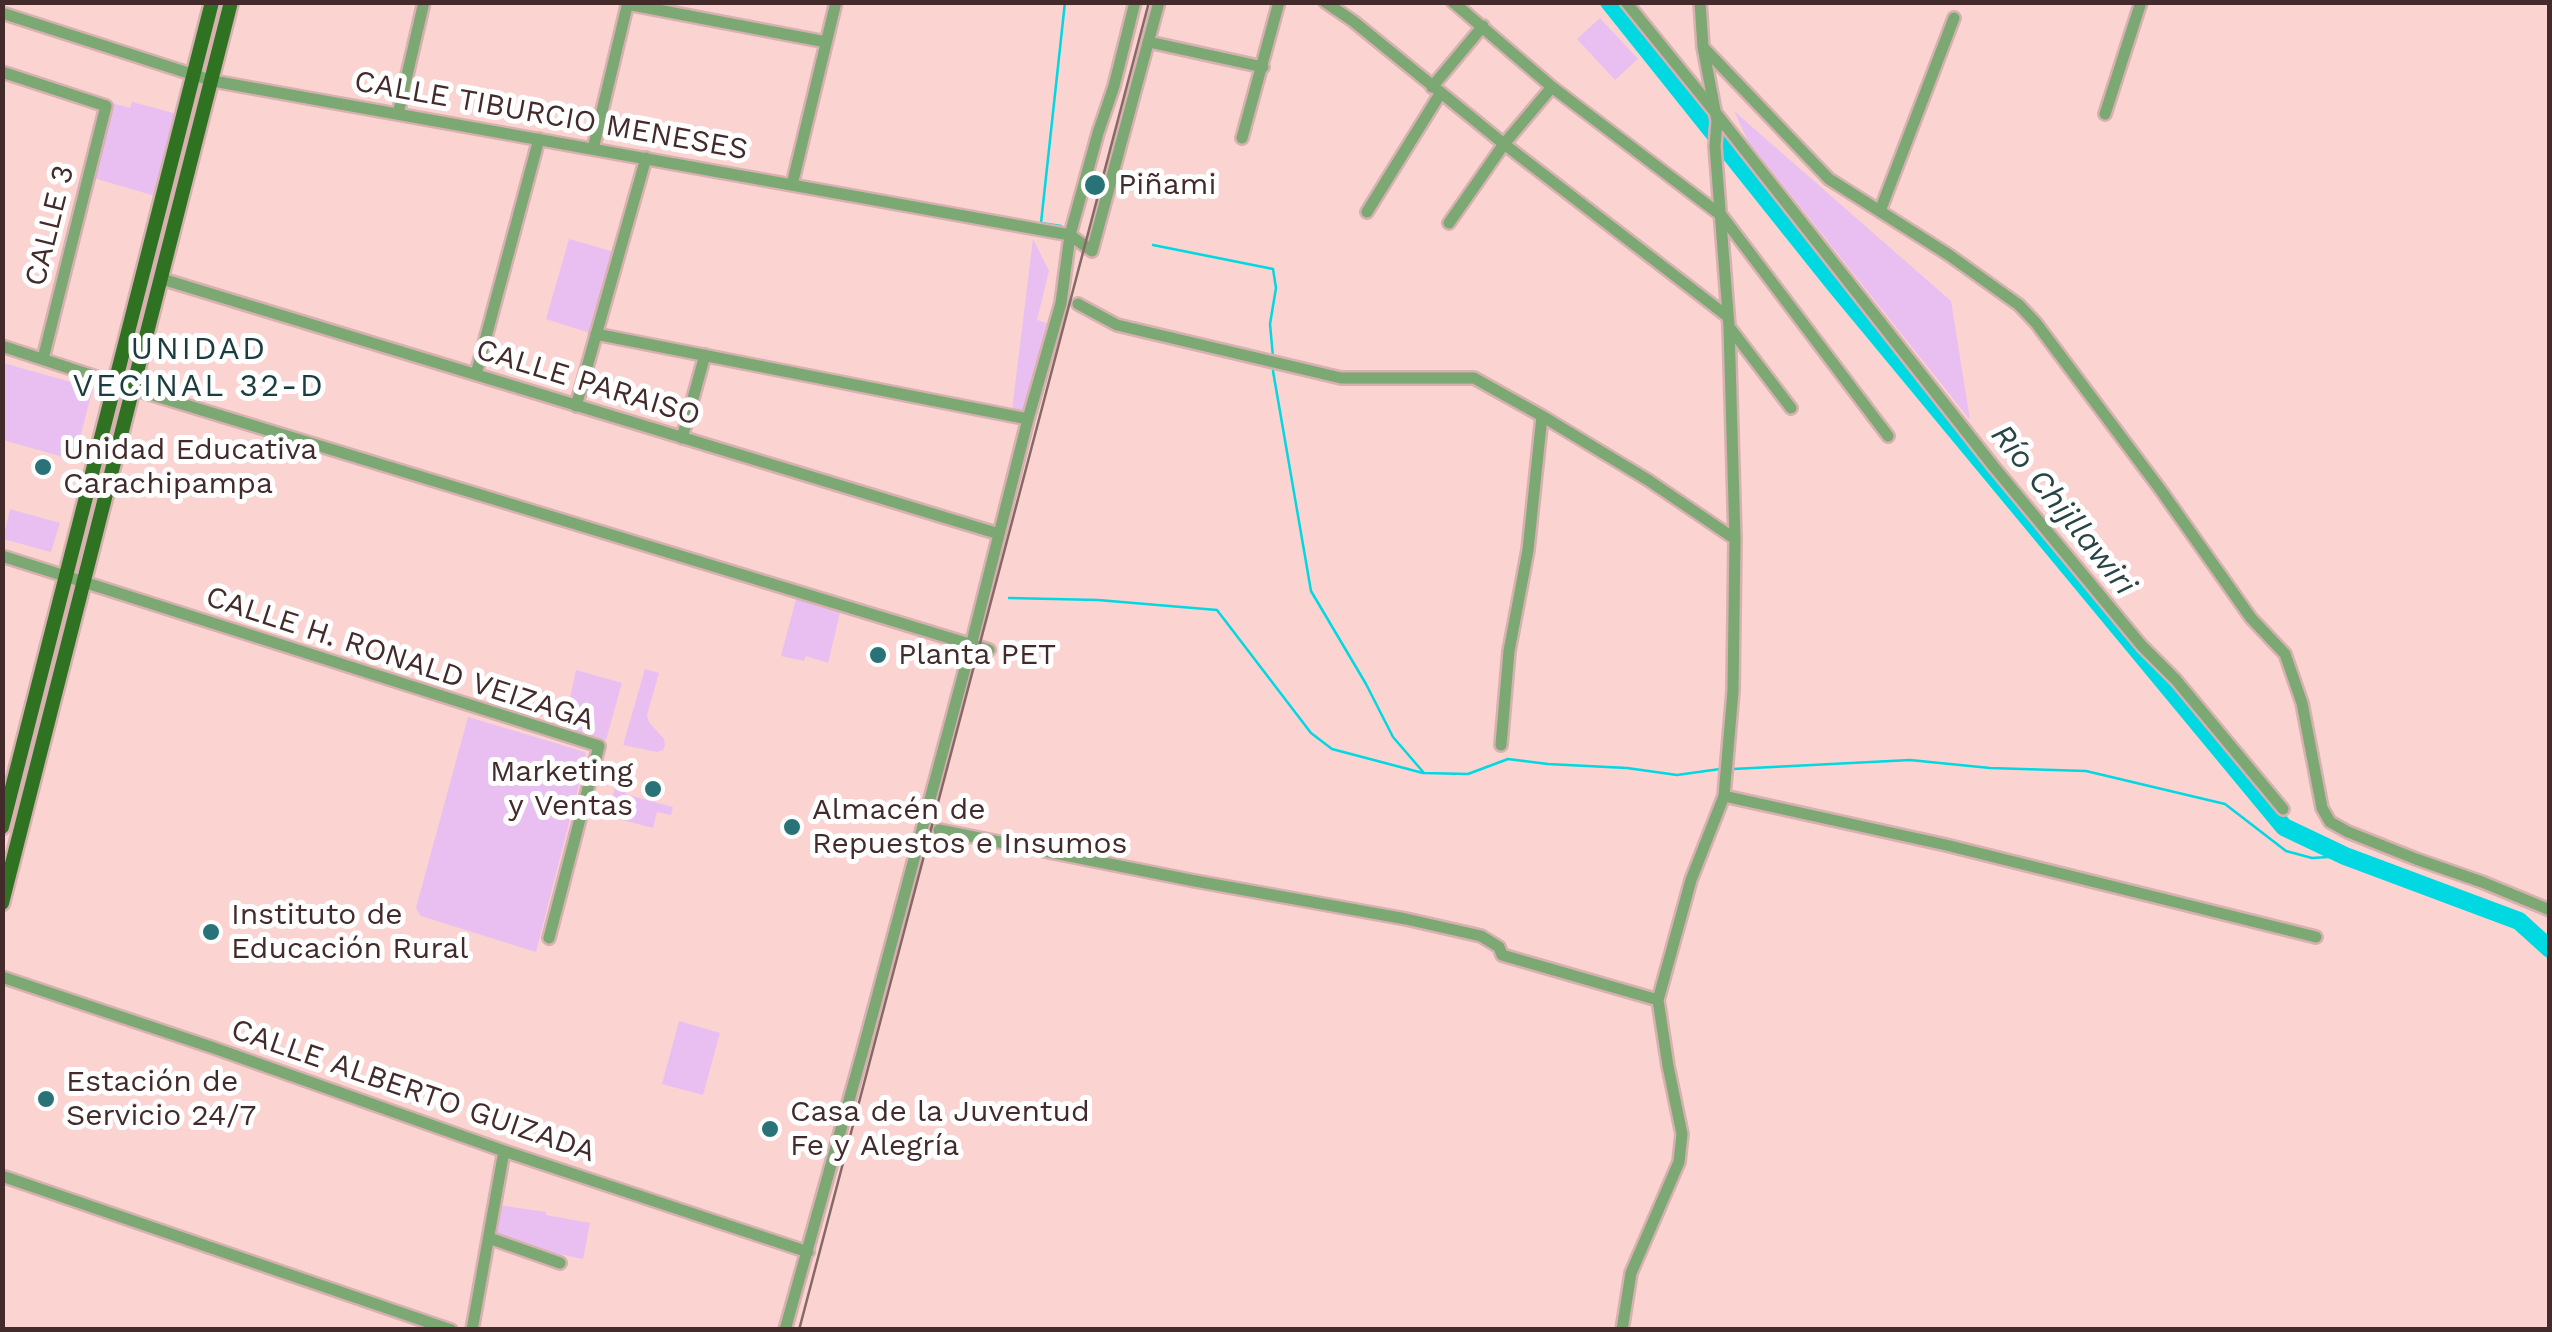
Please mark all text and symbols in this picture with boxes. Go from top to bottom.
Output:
street label: CALLE TIBURCIO MENESES [351,64,751,168]
street label: CALLE 3 [18,162,82,290]
place label: Piñami [1118,167,1216,203]
marker: Piñami [1082,172,1108,198]
district label: UNIDAD VECINAL 32-D [73,331,325,406]
street label: CALLE PARAISO [472,332,704,434]
water label: Río Chijllawiri [1982,417,2144,603]
place label: Unidad Educativa Carachipampa [63,432,317,502]
marker: Unidad Educativa Carachipampa [32,456,54,478]
street label: CALLE H. RONALD VEIZAGA [201,579,599,739]
place label: Planta PET [898,637,1056,673]
marker: Planta PET [867,644,889,666]
place label: Marketing y Ventas [490,754,633,824]
marker: Marketing y Ventas [642,778,664,800]
place label: Almacén de Repuestos e Insumos [812,792,1127,862]
marker: Almacén de Repuestos e Insumos [781,816,803,838]
place label: Instituto de Educación Rural [231,897,468,968]
marker: Instituto de Educación Rural [200,921,222,943]
street label: CALLE ALBERTO GUIZADA [226,1012,600,1170]
place label: Estación de Servicio 24/7 [66,1064,256,1134]
marker: Estación de Servicio 24/7 [35,1088,57,1110]
place label: Casa de la Juventud Fe y Alegría [790,1094,1090,1164]
marker: Casa de la Juventud Fe y Alegría [759,1118,781,1140]

